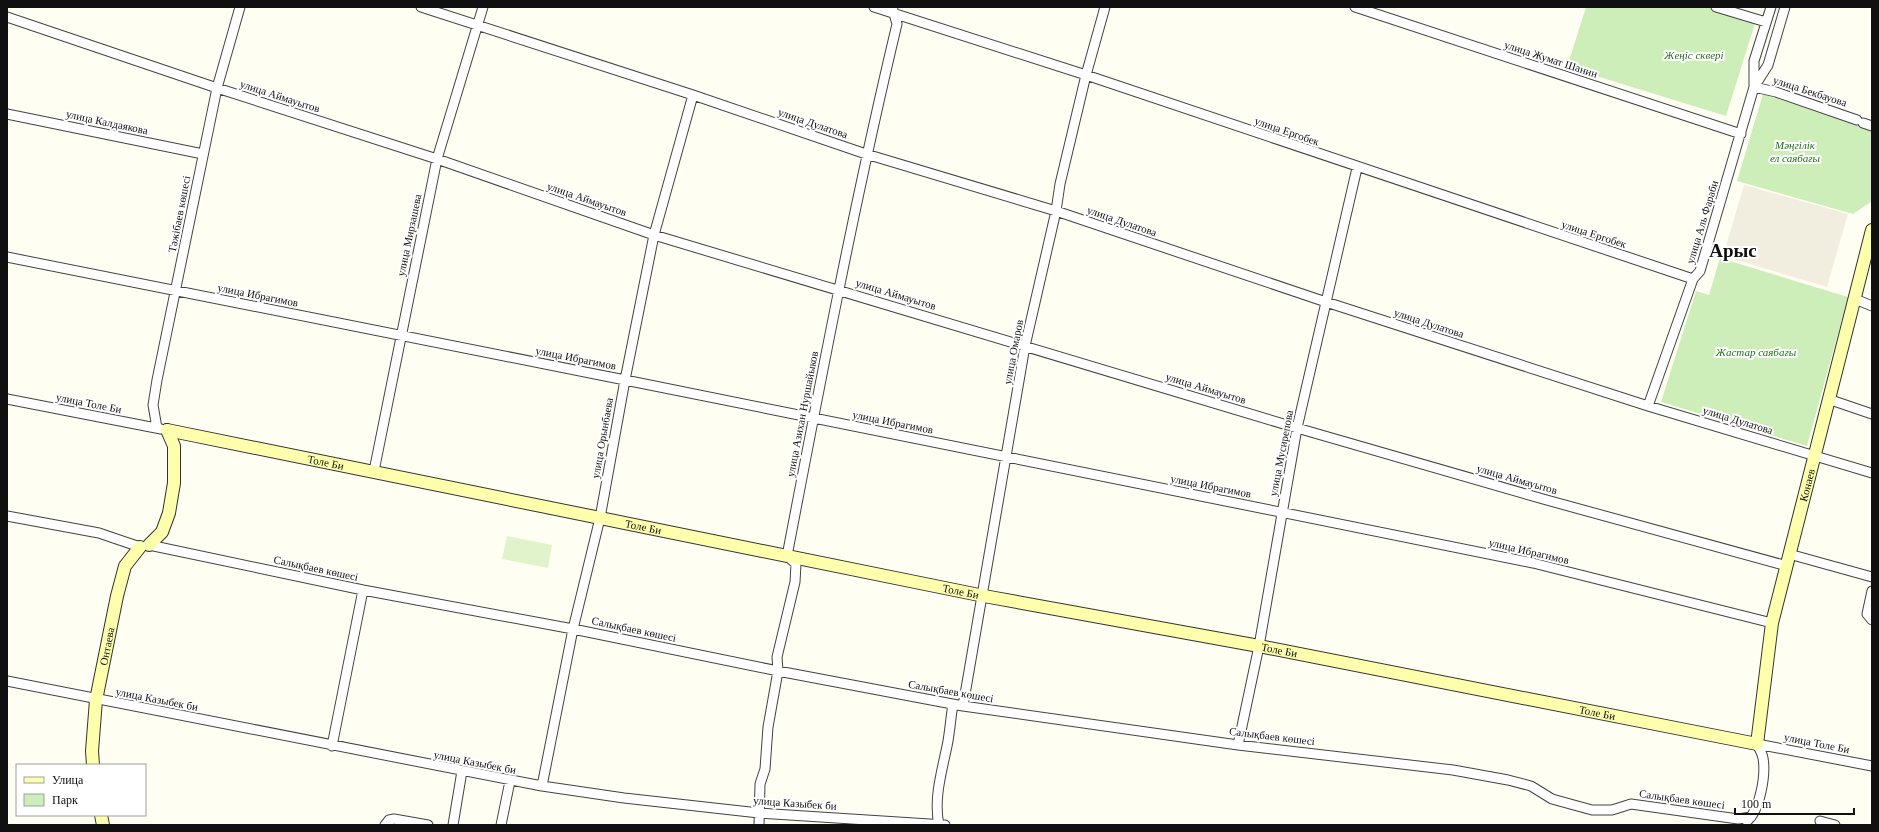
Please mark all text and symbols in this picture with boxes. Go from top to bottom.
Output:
street label: улица Жумат Шанин [1503,38,1599,80]
park label: Жеңіс сквері [1663,49,1724,61]
street label: улица Бекбауова [1772,73,1848,109]
street label: улица Аймауытов [239,77,321,115]
street label: улица Дулатова [777,106,849,141]
street label: улица Калдаякова [65,107,149,137]
street label: улица Ергобек [1253,114,1322,148]
park label: Мәңгілік ел саябағы [1770,139,1821,164]
street label: Тәжібаев көшесі [166,175,192,253]
street label: улица Аль Фараби [1684,179,1720,265]
street label: улица Аймауытов [546,180,628,218]
street label: улица Мирзашева [394,193,424,277]
street label: улица Дулатова [1086,204,1158,239]
street label: улица Ергобек [1560,218,1629,250]
district label: Арыс [1709,240,1757,261]
street label: улица Аймауытов [854,276,938,312]
street label: улица Ибрагимов [217,281,299,309]
street label: улица Дулатова [1393,306,1465,340]
street label: улица Омаров [1001,319,1025,385]
street label: улица Ибрагимов [535,344,617,372]
park label: Жастар саябағы [1715,346,1797,358]
street label: улица Азихан Нуршайыков [784,350,820,478]
street label: улица Аймауытов [1164,370,1248,406]
street label: улица Толе Би [55,391,123,415]
street label: улица Орынбаева [589,397,615,479]
street label: улица Дулатова [1702,404,1775,436]
street label: улица Ибрагимов [852,408,934,436]
street label: улица Мусирепова [1267,409,1295,497]
street label: Толе Би [307,453,345,472]
street label: улица Аймауытов [1475,462,1559,496]
street label: Конаев [1797,468,1817,503]
street label: улица Ибрагимов [1170,472,1252,500]
street label: Толе Би [624,517,663,536]
street label: улица Ибрагимов [1488,536,1570,566]
street label: Салықбаев көшесі [273,553,359,583]
street label: Толе Би [942,582,980,601]
street label: Салықбаев көшесі [591,614,677,644]
street label: Онтаева [97,626,117,666]
street label: Толе Би [1260,641,1299,659]
street label: Салықбаев көшесі [907,678,995,704]
street label: улица Казыбек би [115,685,199,713]
street label: Толе Би [1578,703,1617,722]
street label: Салықбаев көшесі [1228,725,1316,747]
street label: улица Толе Би [1783,731,1851,755]
street label: улица Казыбек би [433,748,517,776]
legend [16,764,146,816]
text: Улица [52,773,84,787]
street label: Салықбаев көшесі [1638,787,1726,811]
scale bar [1735,790,1854,816]
text: Парк [52,793,78,807]
street label: улица Казыбек би [753,794,837,812]
text: 100 m [1741,797,1772,811]

